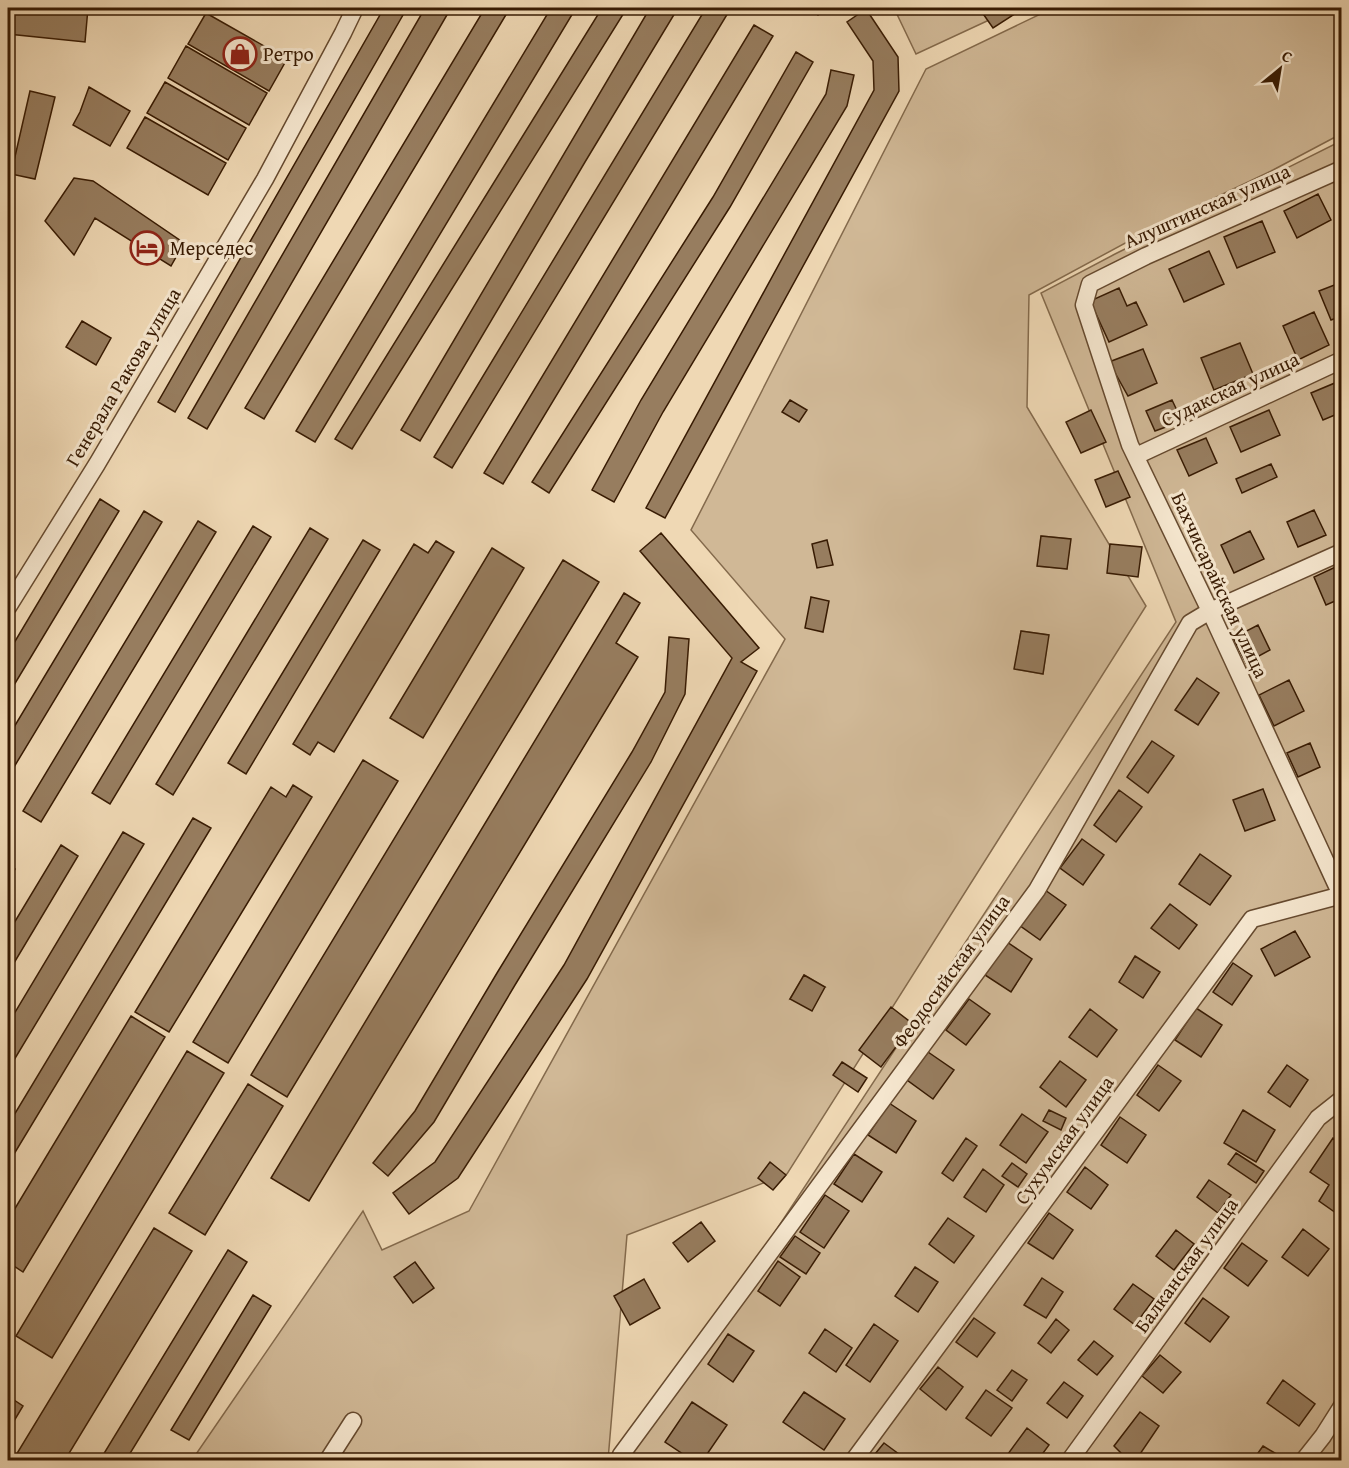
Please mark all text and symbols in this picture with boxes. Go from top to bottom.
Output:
shop icon: Ретро [222,36,258,72]
place label: Ретро [263,39,314,68]
north arrow [1250,39,1310,99]
text: С [1278,43,1297,69]
street label: Алуштинская улица [1119,156,1295,255]
hotel icon: Мерседес [129,230,165,266]
place label: Мерседес [170,233,253,262]
street label: Генерала Ракова улица [58,281,188,472]
street label: Судакская улица [1156,344,1304,433]
street label: Бахчисарайская улица [1165,487,1276,683]
street label: Феодосийская улица [885,887,1017,1054]
street label: Сухумская улица [1007,1069,1121,1210]
street label: Балканская улица [1127,1191,1245,1338]

